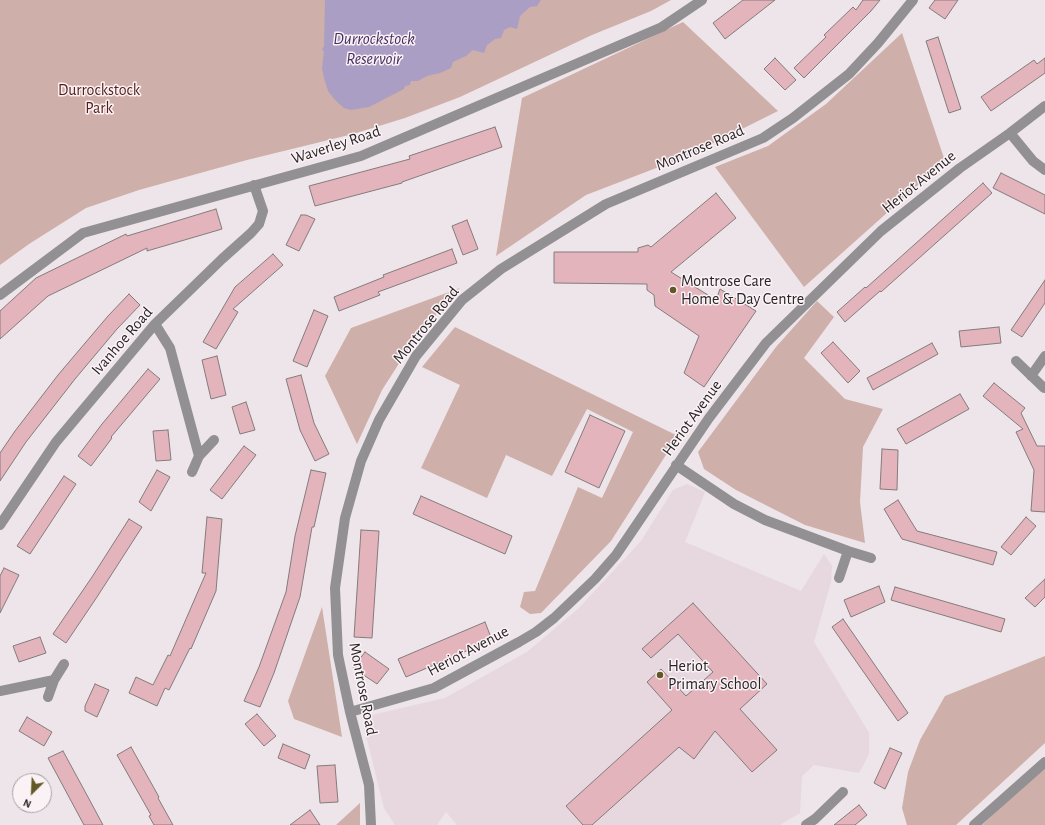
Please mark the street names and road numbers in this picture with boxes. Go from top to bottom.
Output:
street label: Montrose Road [653,121,747,175]
street label: Waverley Road [289,122,383,168]
street label: Heriot Avenue [878,146,960,218]
street label: Montrose Road [389,282,463,368]
street label: Ivanhoe Road [87,303,157,379]
street label: Heriot Avenue [658,376,726,460]
street label: Heriot Avenue [424,622,512,680]
street label: Montrose Road [345,641,381,737]

